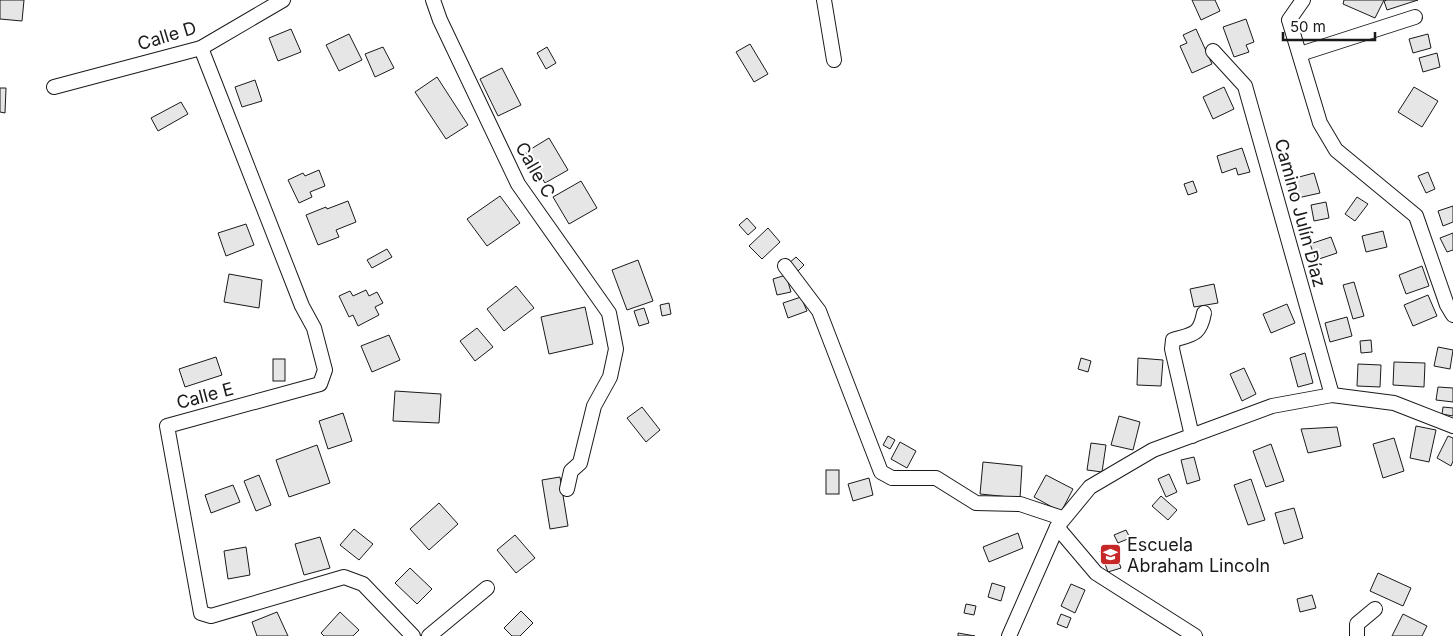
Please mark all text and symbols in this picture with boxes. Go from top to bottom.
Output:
scale bar [1283,10,1376,42]
street label: Calle D [135,17,199,54]
text: 50 m [1290,17,1326,36]
street label: Camino Julín Díaz [1271,136,1330,289]
street label: Calle C [511,138,560,201]
street label: Calle E [174,378,236,413]
place label: Escuela Abraham Lincoln [1127,534,1270,576]
school or university icon: Escuela Abraham Lincoln [1099,543,1123,567]

